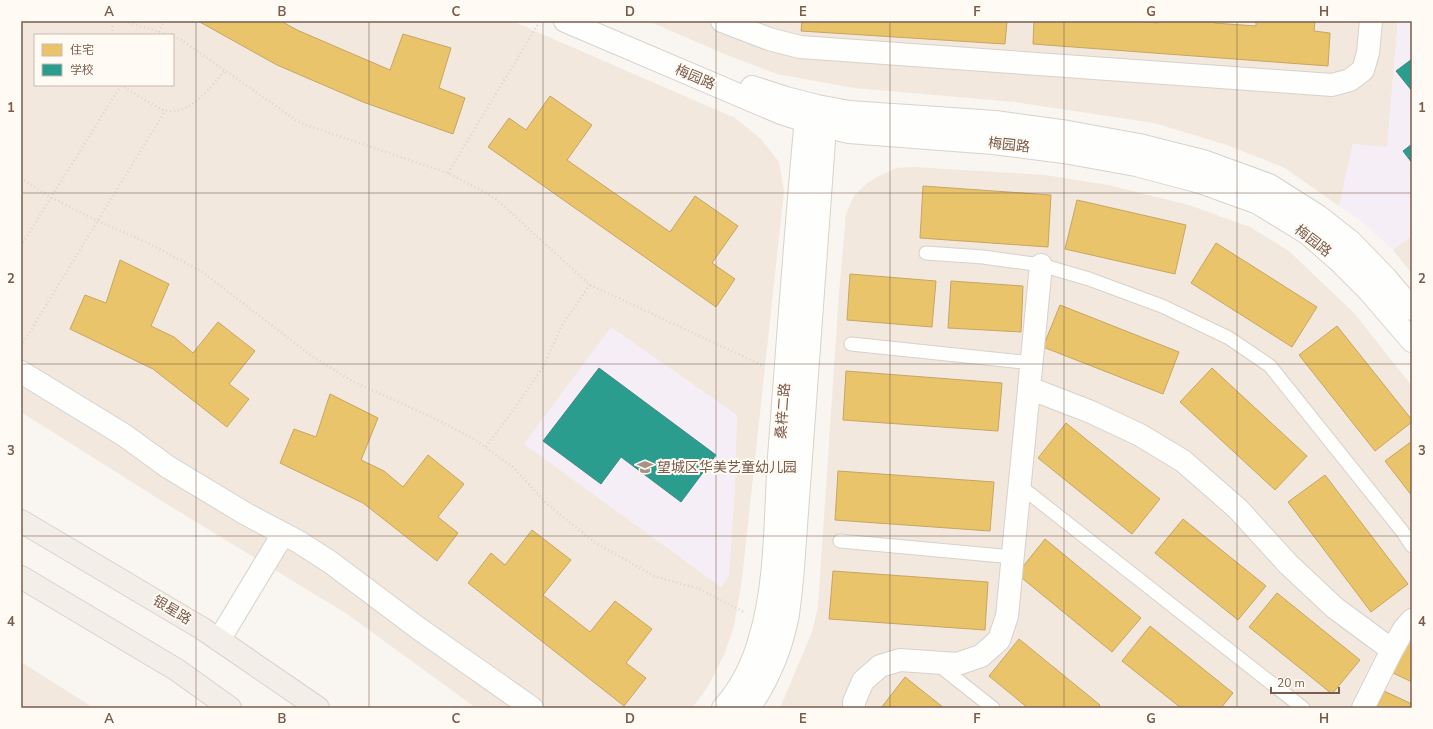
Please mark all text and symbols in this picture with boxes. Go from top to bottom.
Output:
text: A [104,3,114,21]
text: B [278,3,287,21]
text: C [452,3,461,21]
text: D [625,3,635,21]
text: E [799,3,807,21]
text: F [973,3,981,21]
text: G [1146,3,1156,21]
text: H [1319,3,1329,21]
legend [34,34,174,86]
text: 住宅 [70,42,94,58]
street label: 梅园路 [672,60,718,94]
text: 学校 [70,62,94,78]
text: 1 [7,99,15,117]
text: 1 [1418,99,1426,117]
street label: 梅园路 [987,133,1031,157]
street label: 梅园路 [1291,221,1335,261]
text: 2 [7,270,15,288]
text: 2 [1418,270,1426,288]
street label: 桑梓二路 [772,382,794,440]
text: 3 [7,442,15,460]
text: 3 [1418,442,1426,460]
school or university icon: 望城区华美艺童幼儿园 [636,458,654,476]
place label: 望城区华美艺童幼儿园 [657,458,797,477]
street label: 银星路 [149,591,195,629]
text: 4 [7,613,15,631]
text: 4 [1418,613,1426,631]
scale bar [1271,669,1339,695]
text: 20 m [1277,675,1305,691]
text: A [104,710,114,728]
text: B [278,710,287,728]
text: C [452,710,461,728]
text: D [625,710,635,728]
text: E [799,710,807,728]
text: F [973,710,981,728]
text: G [1146,710,1156,728]
text: H [1319,710,1329,728]

